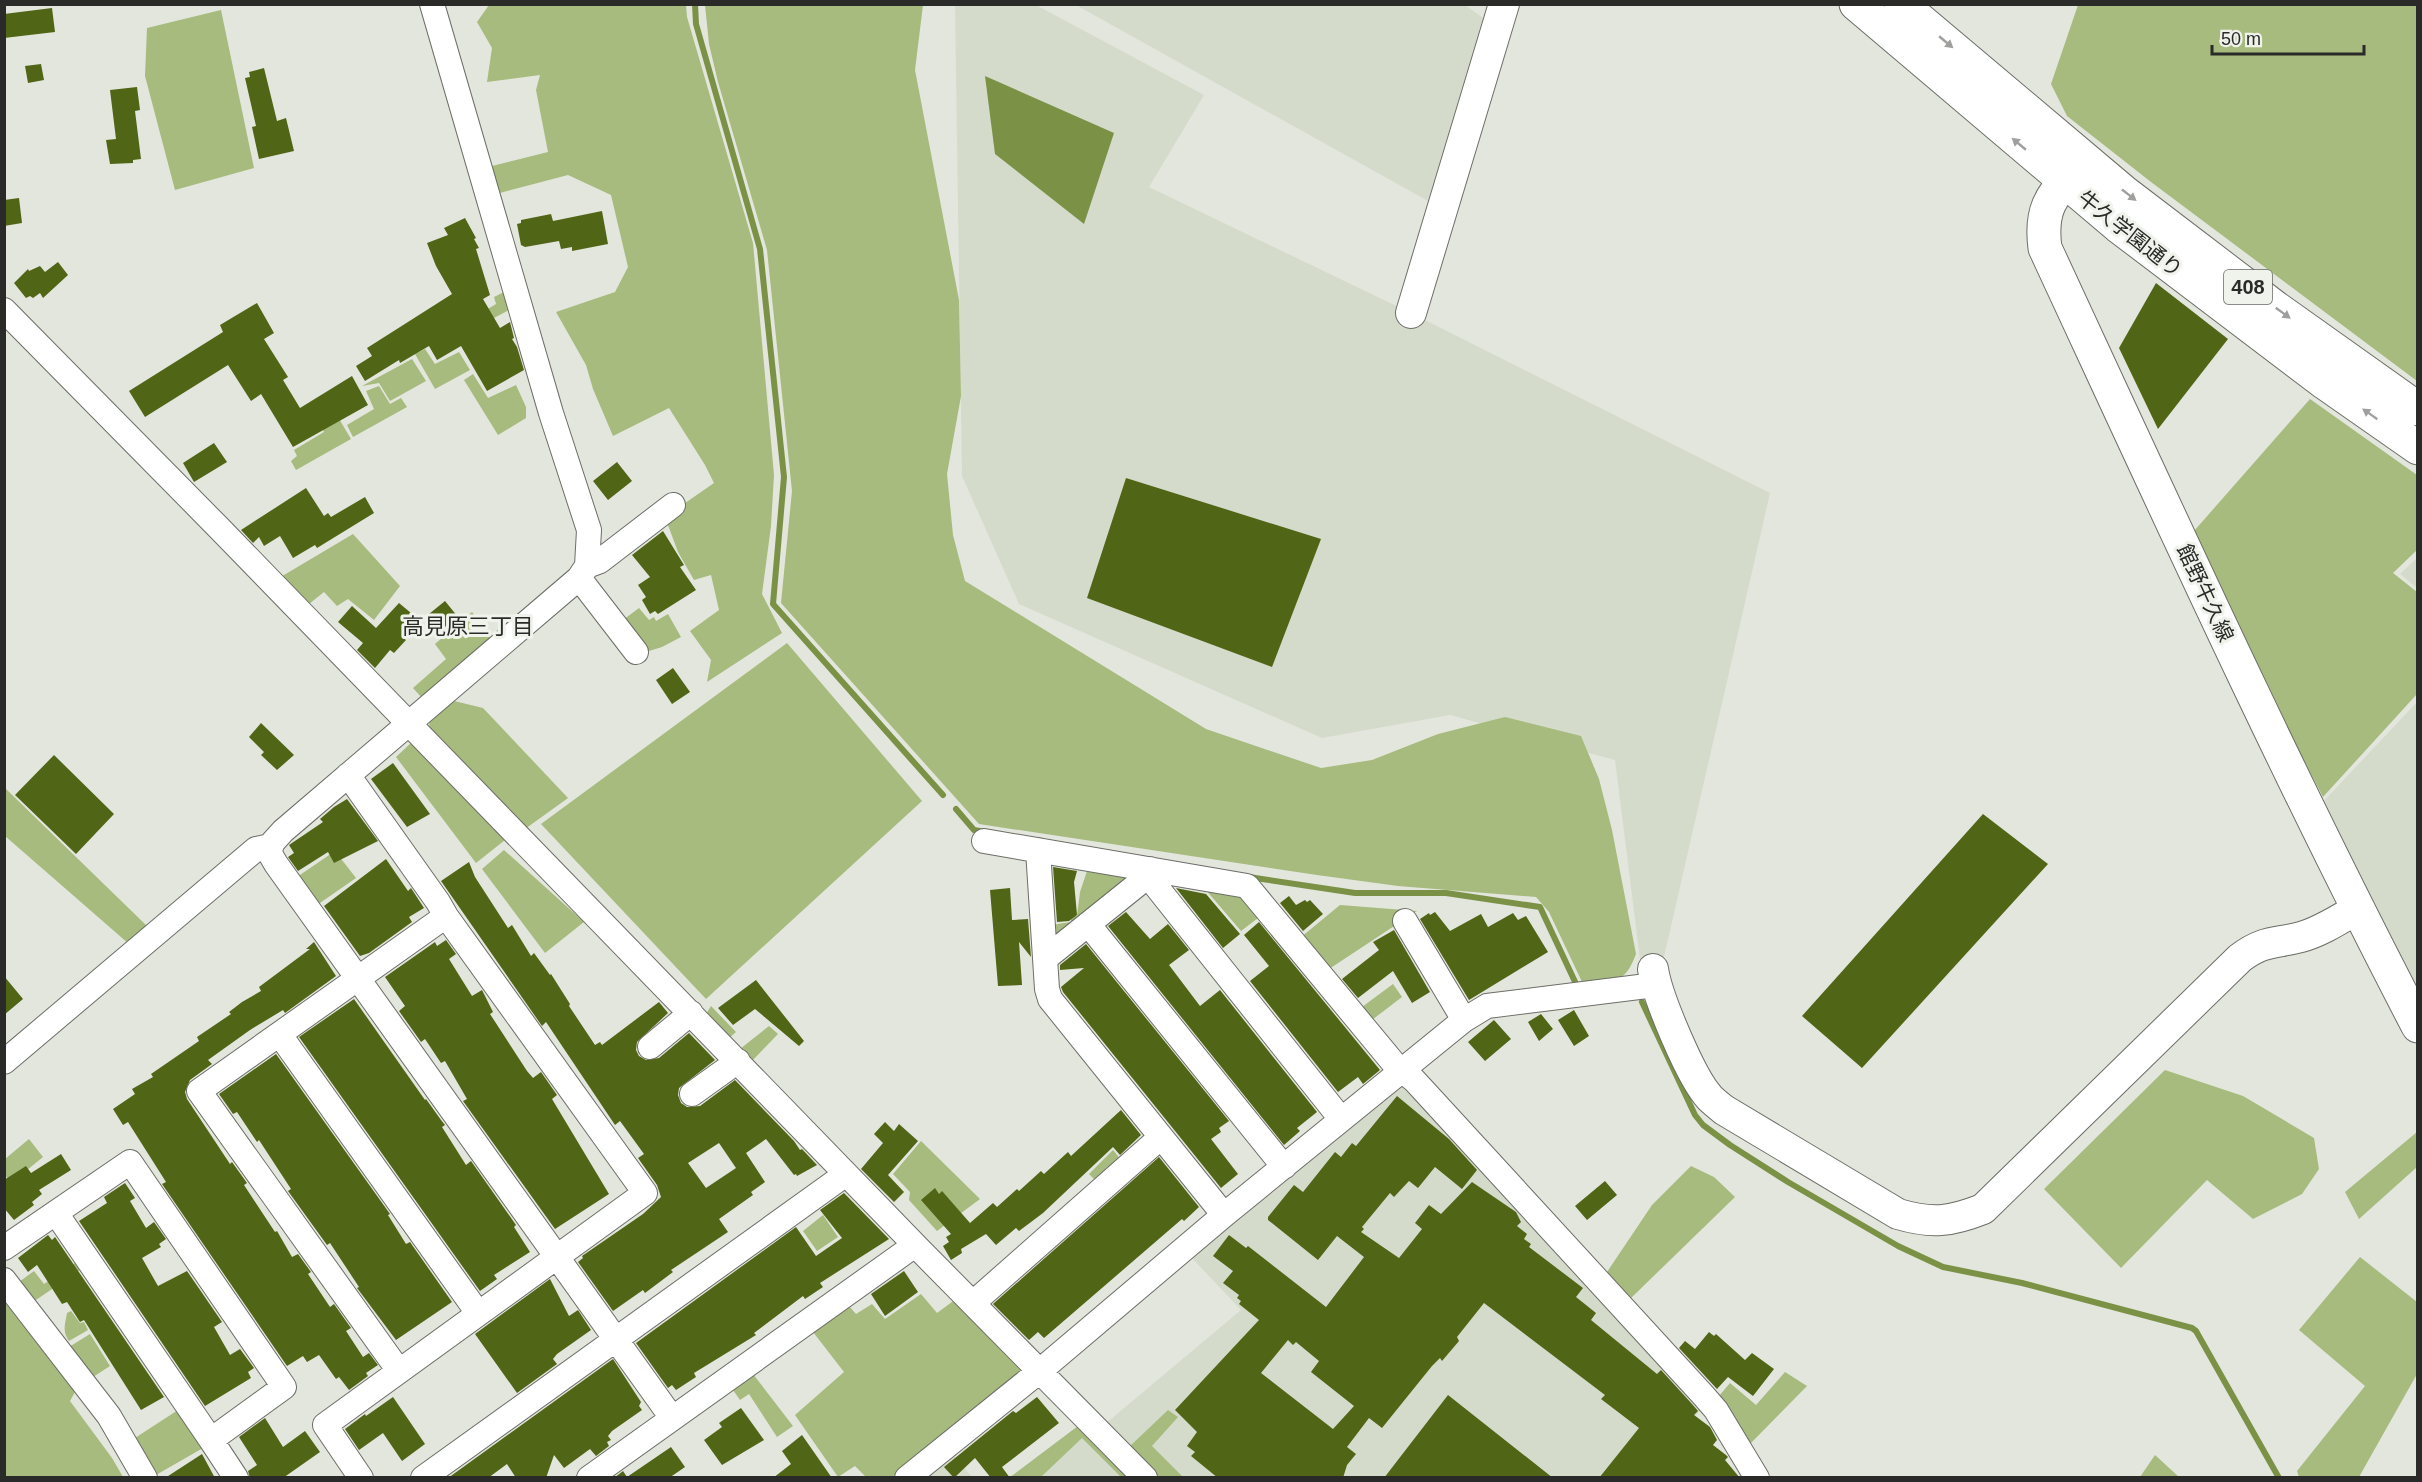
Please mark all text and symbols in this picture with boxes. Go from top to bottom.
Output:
scale bar [2212,18,2364,56]
text: 50 m [2221,29,2261,49]
one-way arrow [1938,36,1954,49]
one-way arrow [2012,138,2027,151]
street label: 牛久学園通り [2074,186,2187,281]
one-way arrow [2121,188,2136,200]
road number: 408 [2224,270,2272,304]
one-way arrow [2275,307,2291,319]
one-way arrow [2362,408,2378,420]
street label: 館野牛久線 [2173,540,2238,645]
district label: 高見原三丁目 [402,614,534,639]

